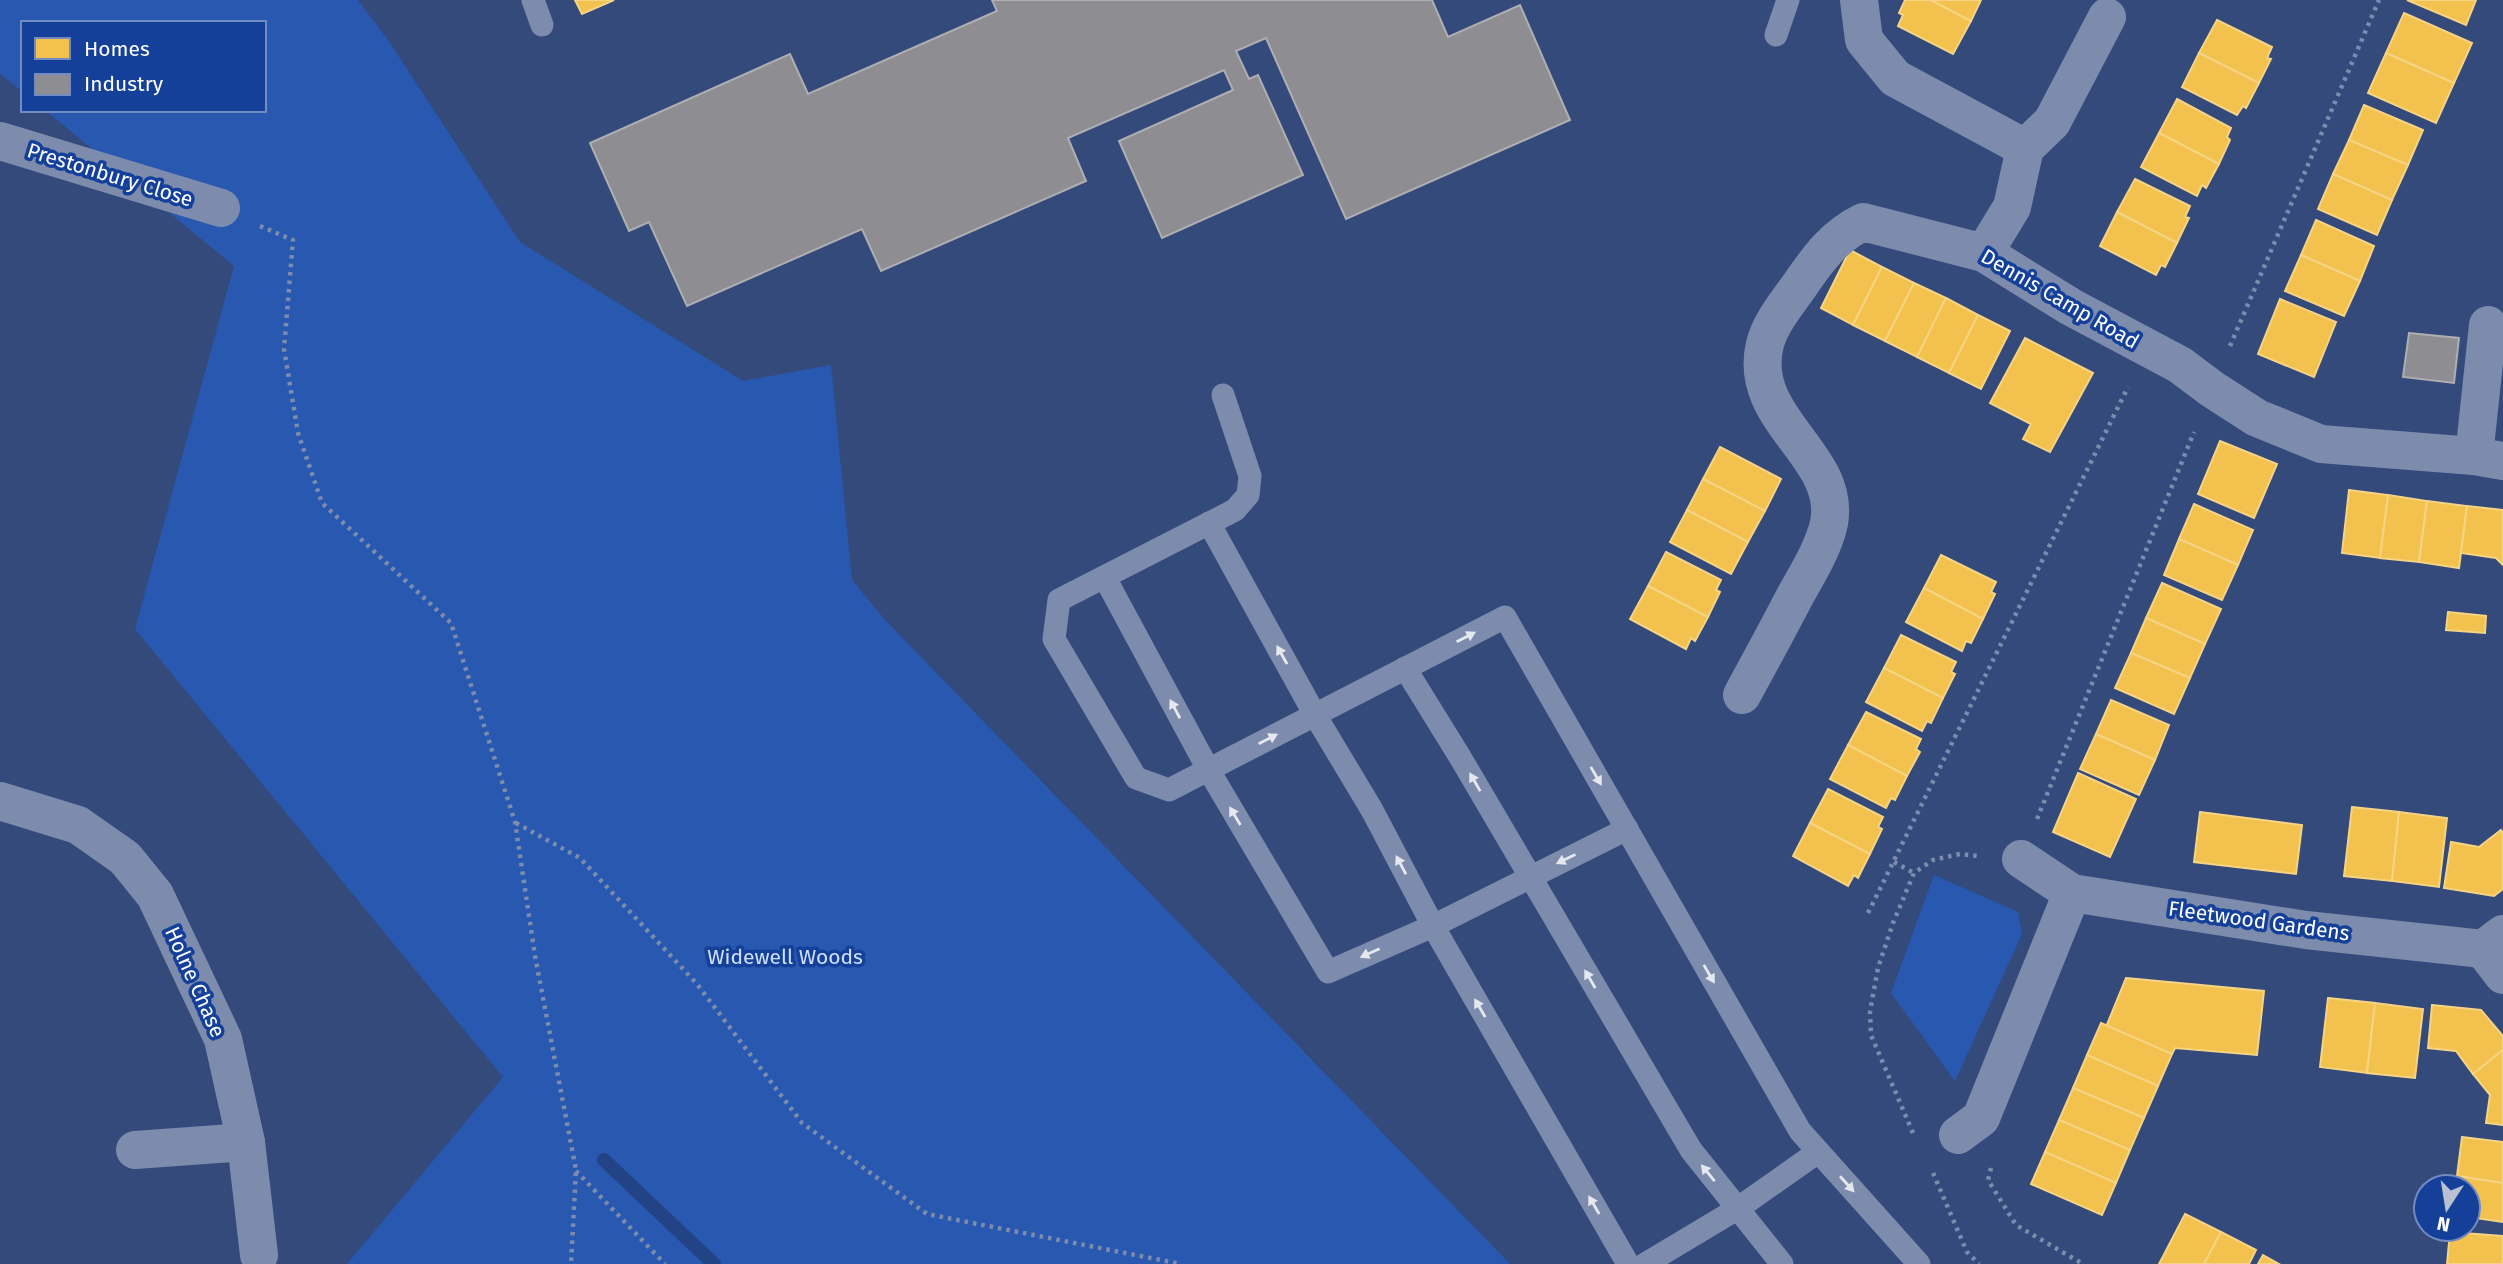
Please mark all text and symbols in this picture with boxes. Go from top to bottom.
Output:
legend [21,21,266,112]
text: Homes [84,36,150,62]
text: Industry [84,71,164,97]
street label: Prestonbury Close [24,137,196,213]
street label: Dennis Camp Road [1976,243,2144,355]
one-way arrow [1456,631,1476,643]
one-way arrow [1276,645,1288,665]
one-way arrow [1170,699,1182,719]
one-way arrow [1259,733,1279,745]
one-way arrow [1590,767,1602,786]
one-way arrow [1469,773,1482,792]
one-way arrow [1230,806,1242,826]
one-way arrow [1556,854,1576,865]
one-way arrow [1396,855,1407,875]
street label: Fleetwood Gardens [2167,895,2351,947]
street label: Holne Chase [159,923,231,1041]
park label: Widewell Woods [707,944,863,970]
one-way arrow [1360,948,1381,959]
one-way arrow [1703,964,1716,983]
one-way arrow [1584,969,1596,988]
one-way arrow [1474,998,1487,1017]
one-way arrow [1701,1164,1716,1182]
north arrow [2412,1173,2482,1243]
one-way arrow [1839,1175,1854,1192]
one-way arrow [1588,1195,1600,1214]
text: N [2435,1212,2452,1237]

